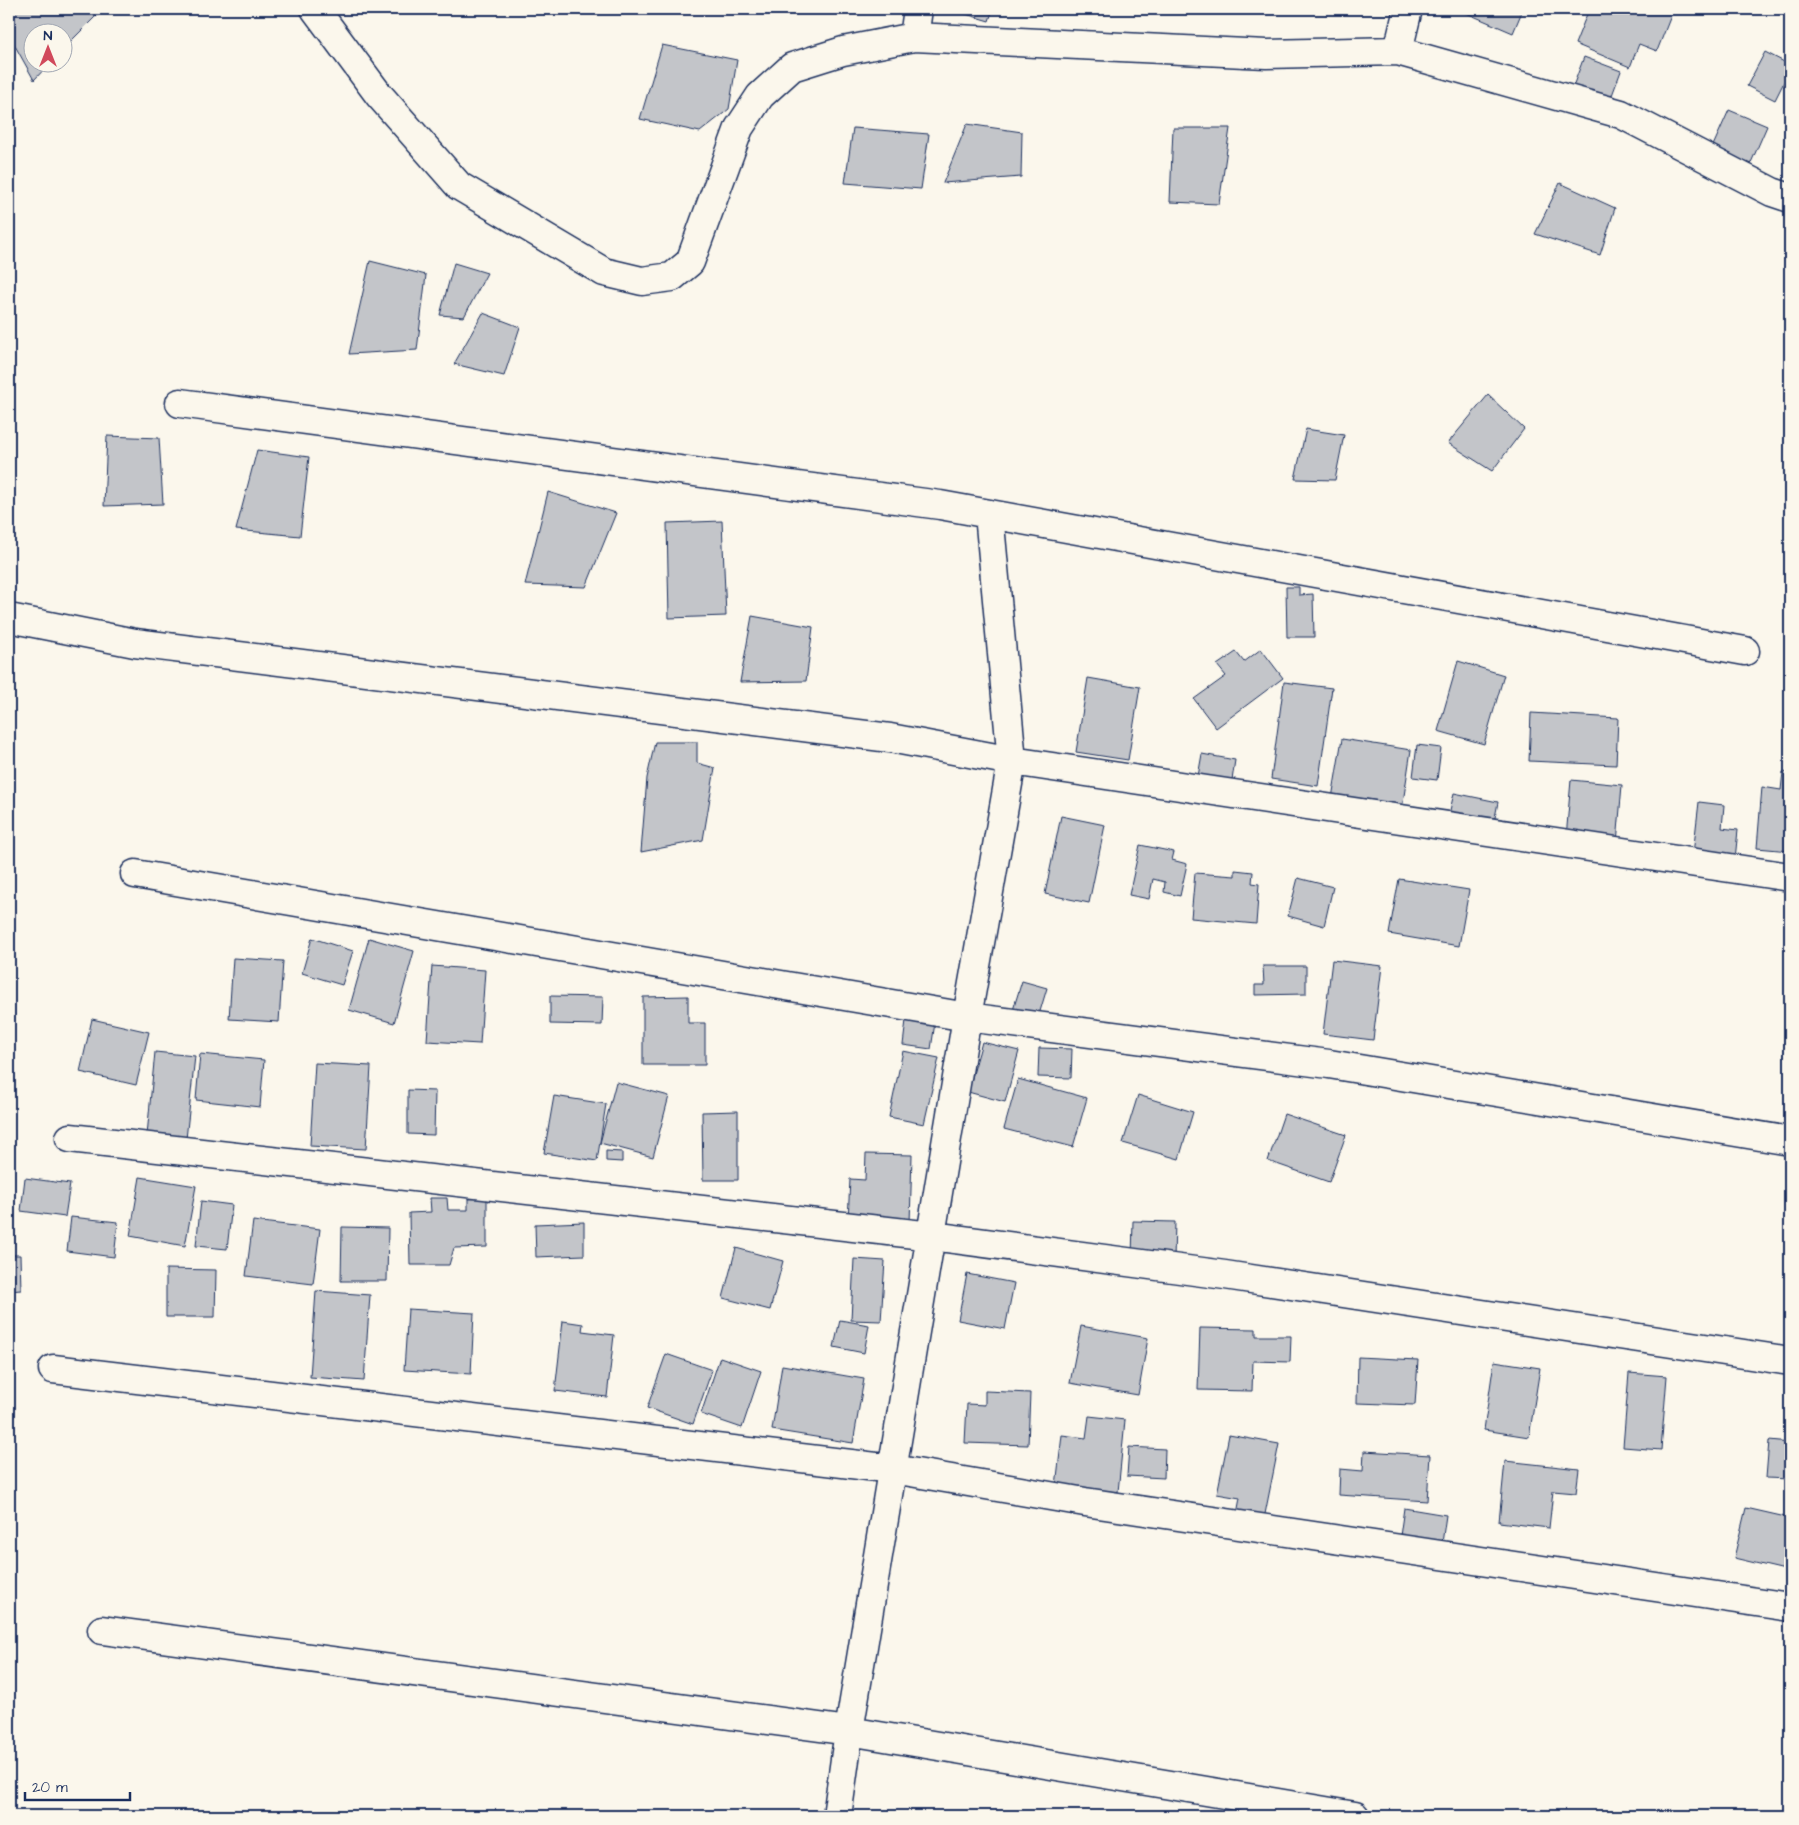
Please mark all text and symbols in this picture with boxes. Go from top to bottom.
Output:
north arrow [22,22,72,72]
text: N [44,26,53,46]
scale bar [25,1770,130,1802]
text: 20 m [32,1777,68,1798]

